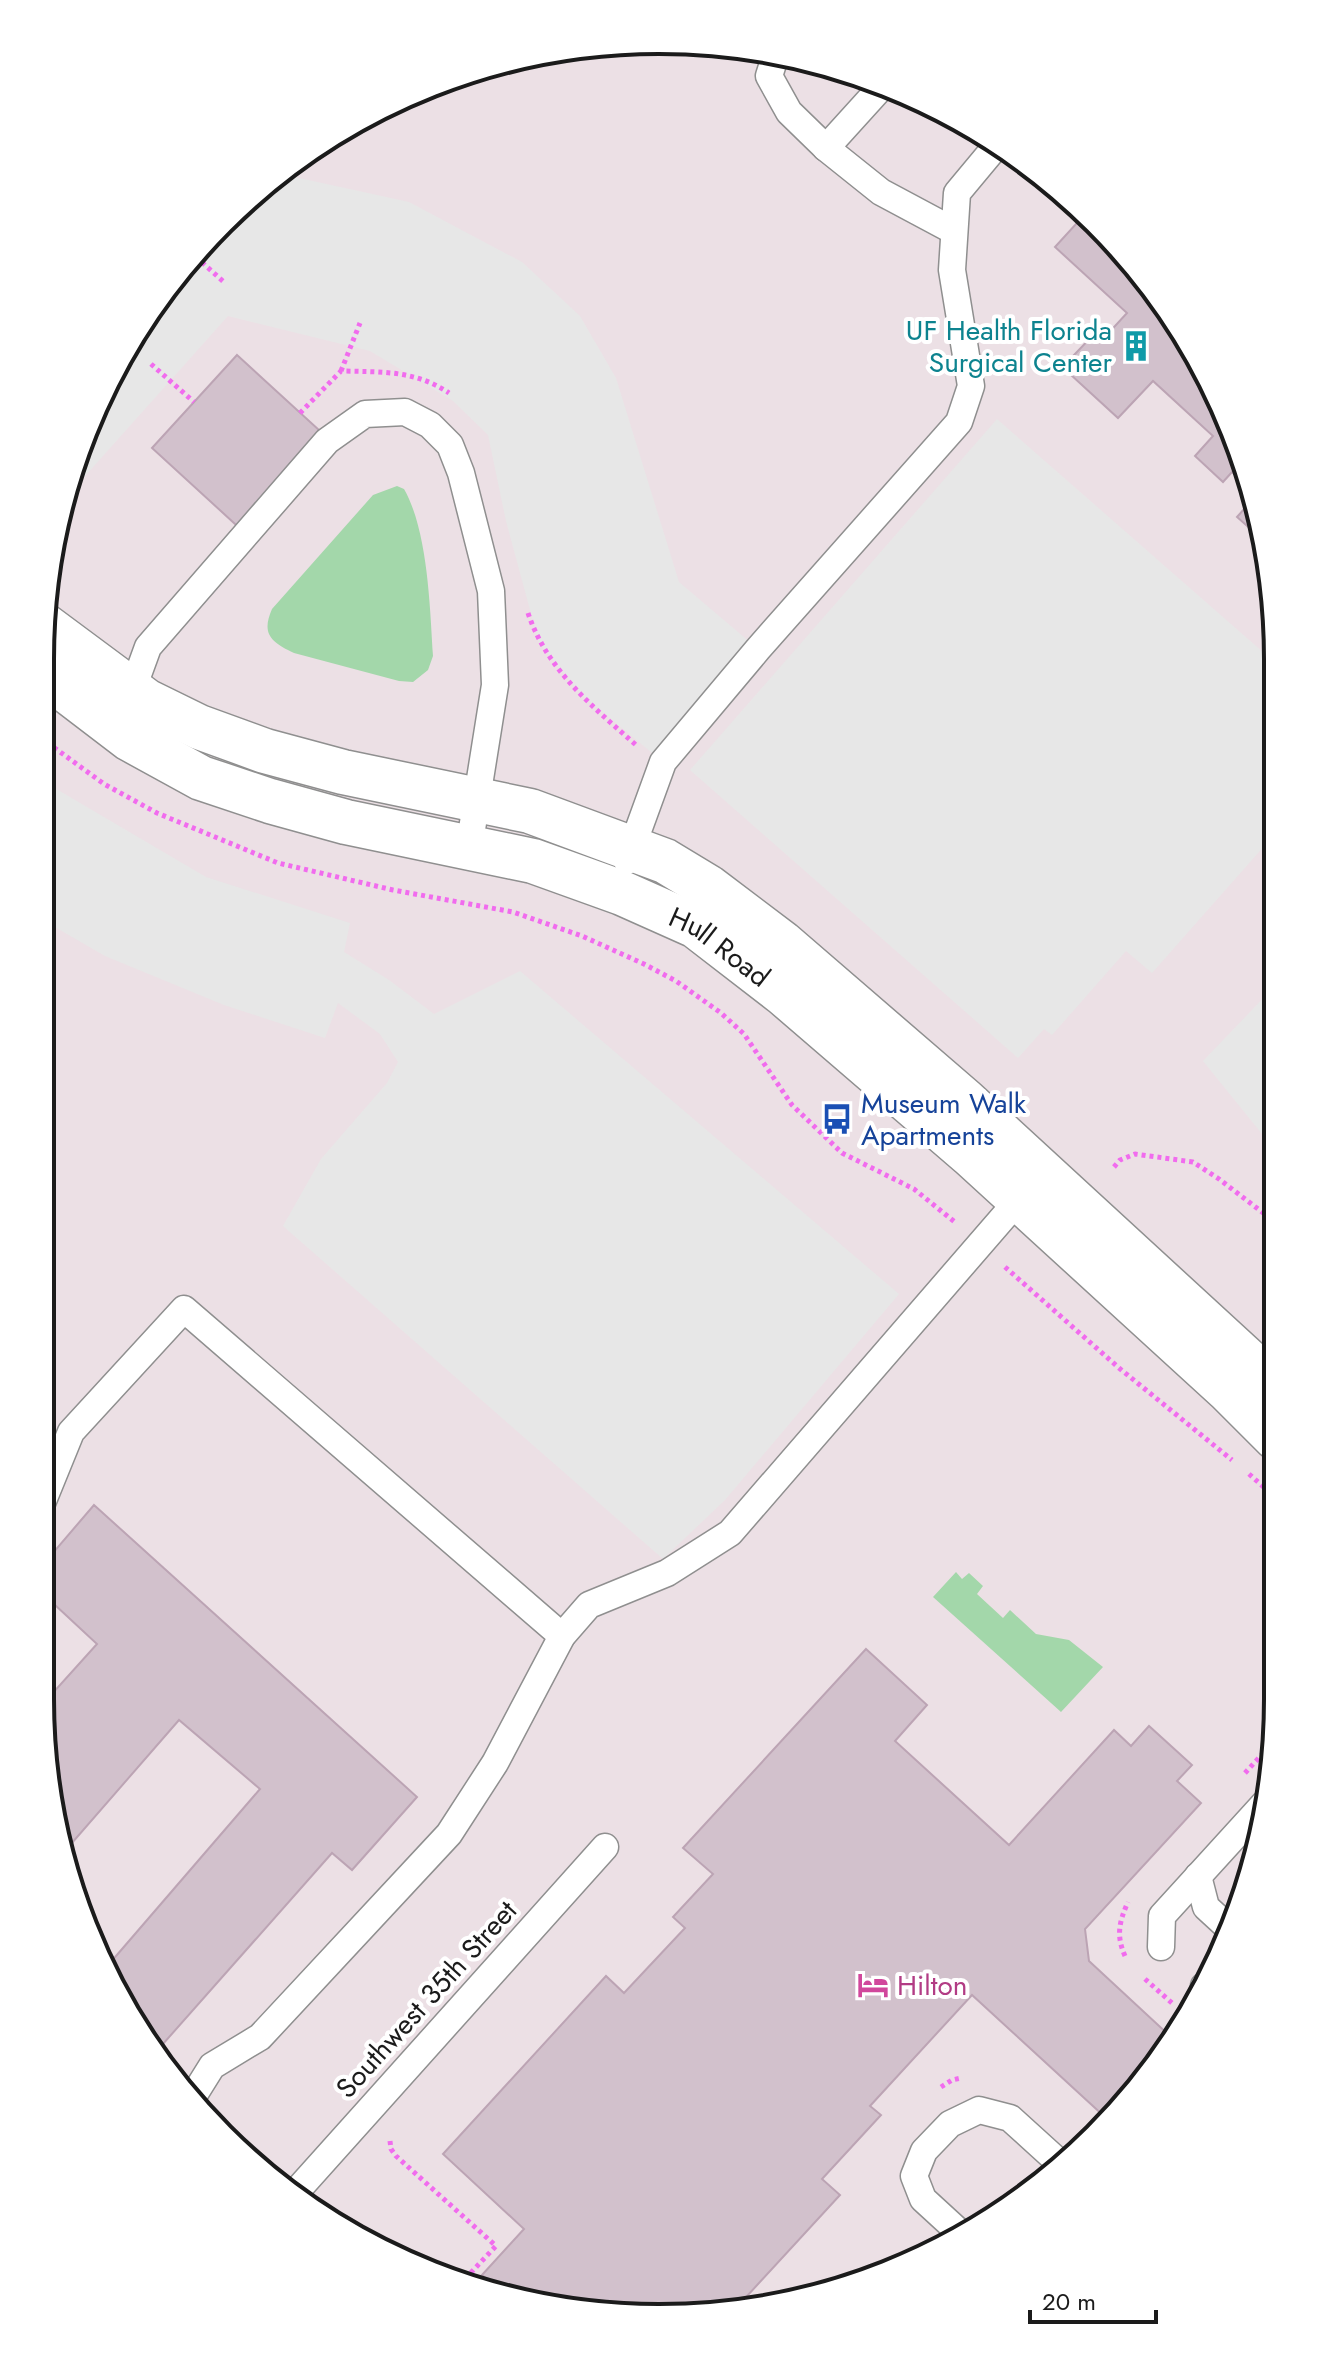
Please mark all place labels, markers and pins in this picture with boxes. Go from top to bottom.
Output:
place label: UF Health Florida Surgical Center [906,310,1112,383]
building icon: UF Health Florida Surgical Center [1119,329,1153,363]
place label: Museum Walk Apartments [861,1083,1027,1156]
bus stop icon: Museum Walk Apartments [820,1102,854,1136]
place label: Hilton [897,1965,967,2006]
hotel icon: Hilton [856,1968,890,2002]

